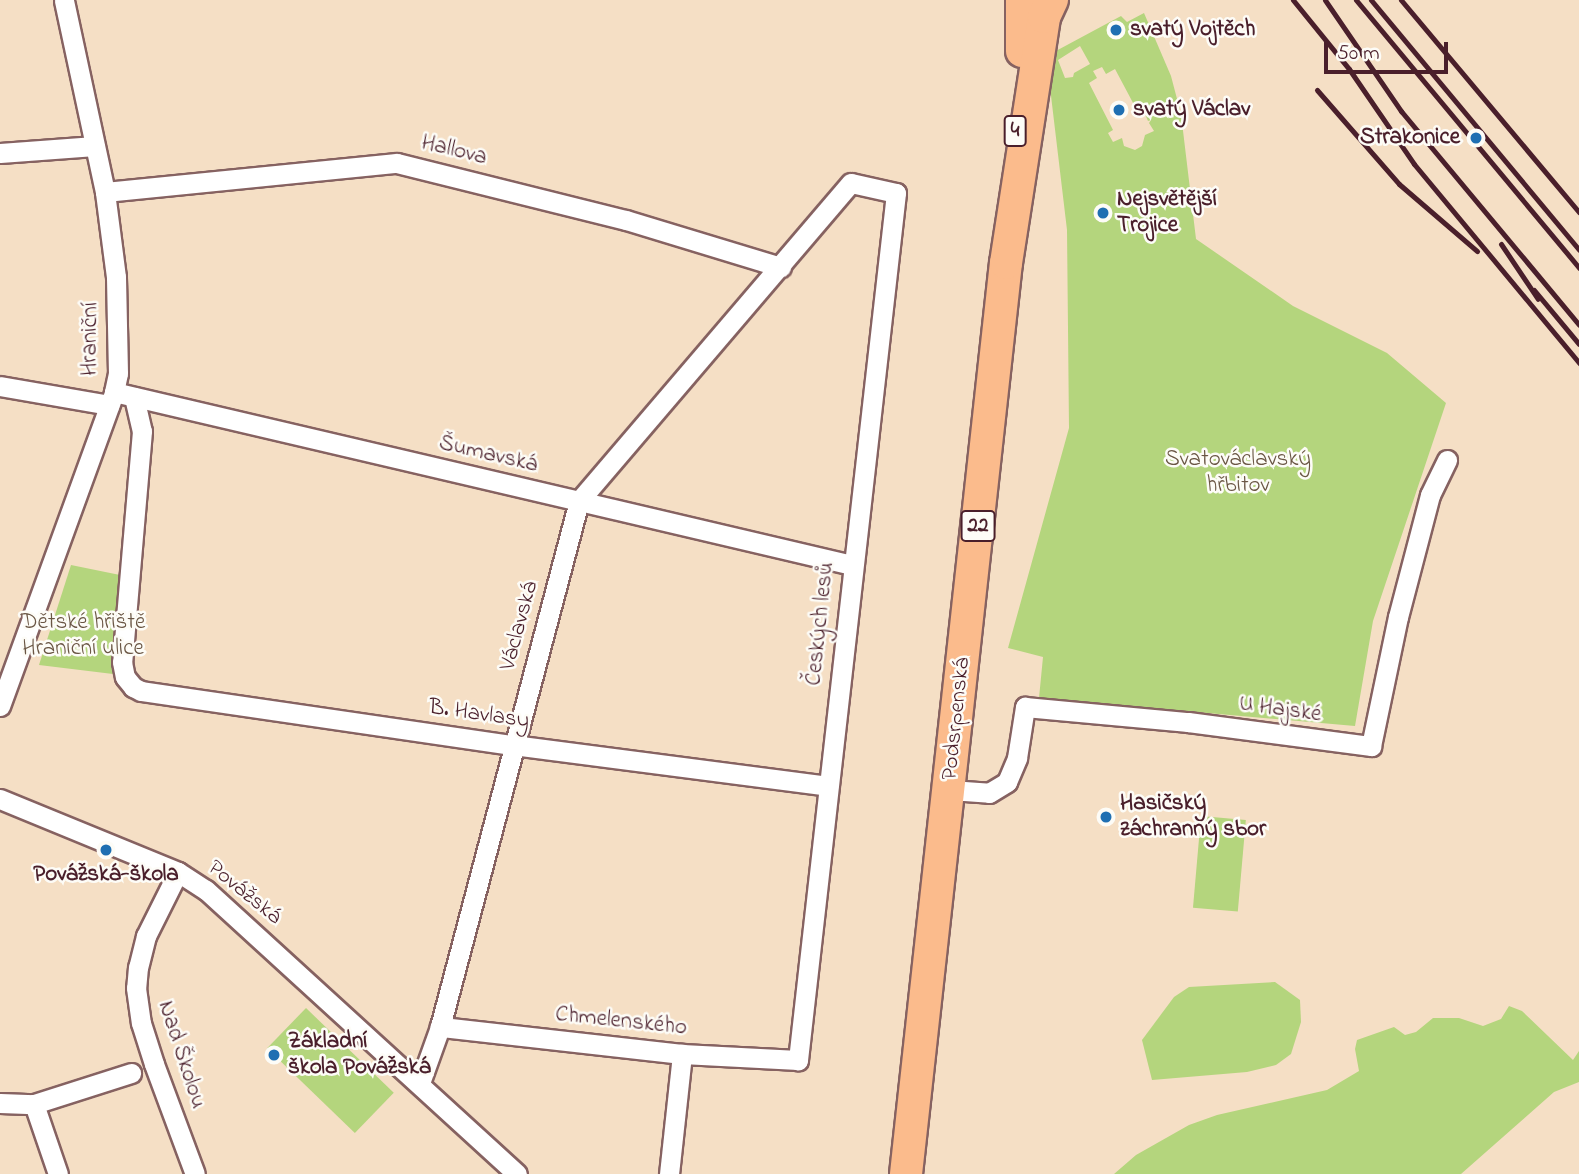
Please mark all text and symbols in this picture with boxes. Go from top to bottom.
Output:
place label: svatý Vojtěch [1130,16,1255,44]
marker: svatý Vojtěch [1108,22,1124,38]
scale bar [1327,28,1451,72]
text: 50 m [1337,39,1380,69]
place label: svatý Václav [1133,96,1250,124]
marker: svatý Václav [1111,102,1127,118]
road number: 4 [1003,114,1027,148]
place label: Strakonice [1360,124,1460,152]
marker: Strakonice [1466,128,1486,148]
street label: Hallova [418,130,490,172]
place label: Nejsvětější Trojice [1117,186,1217,240]
marker: Nejsvětější Trojice [1095,205,1111,221]
street label: Hraniční [77,302,105,376]
street label: Šumavská [436,430,540,480]
park label: Svatováclavský hřbitov [1165,446,1311,500]
road number: 22 [960,508,996,544]
street label: Českých lesů [801,561,841,687]
street label: Václavská [495,578,545,674]
park label: Dětské hřiště Hraniční ulice [21,609,145,663]
street label: Podsrpenská [937,656,977,782]
street label: U Hajské [1237,691,1323,729]
street label: B. Havlasy [427,694,531,736]
place label: Hasičský záchranný sbor [1120,790,1266,844]
marker: Hasičský záchranný sbor [1098,809,1114,825]
marker: Povážská-škola [98,842,114,858]
street label: Povážská [201,855,287,931]
place label: Povážská-škola [33,861,179,889]
street label: Nad Školou [151,998,211,1112]
street label: Chmelenského [554,1001,688,1043]
place label: Základní škola Povážská [288,1028,431,1082]
marker: Základní škola Povážská [266,1047,282,1063]

